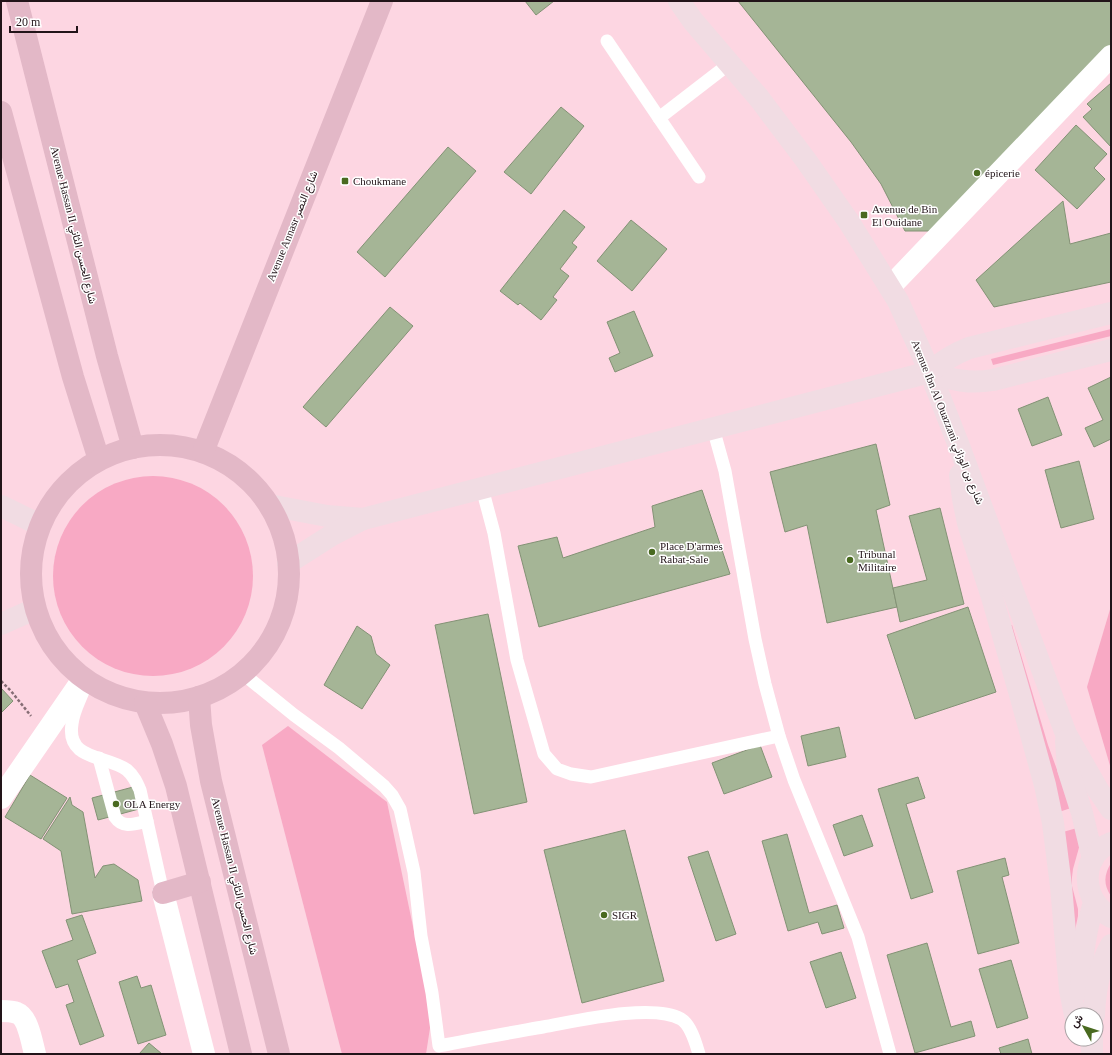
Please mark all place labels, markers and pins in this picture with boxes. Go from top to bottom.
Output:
place label: épicerie [985,167,1020,179]
marker: épicerie [972,168,982,178]
place label: Choukmane [353,175,406,187]
marker: Choukmane [340,176,350,186]
place label: Avenue de Bin El Ouidane [872,203,938,228]
marker: Avenue de Bin El Ouidane [859,210,869,220]
place label: Place D'armes Rabat-Sale [660,540,723,565]
marker: Place D'armes Rabat-Sale [647,547,657,557]
place label: Tribunal Militaire [858,548,897,573]
marker: Tribunal Militaire [845,555,855,565]
place label: OLA Energy [124,798,181,810]
marker: OLA Energy [111,799,121,809]
place label: SIGR [612,909,638,921]
marker: SIGR [599,910,609,920]

